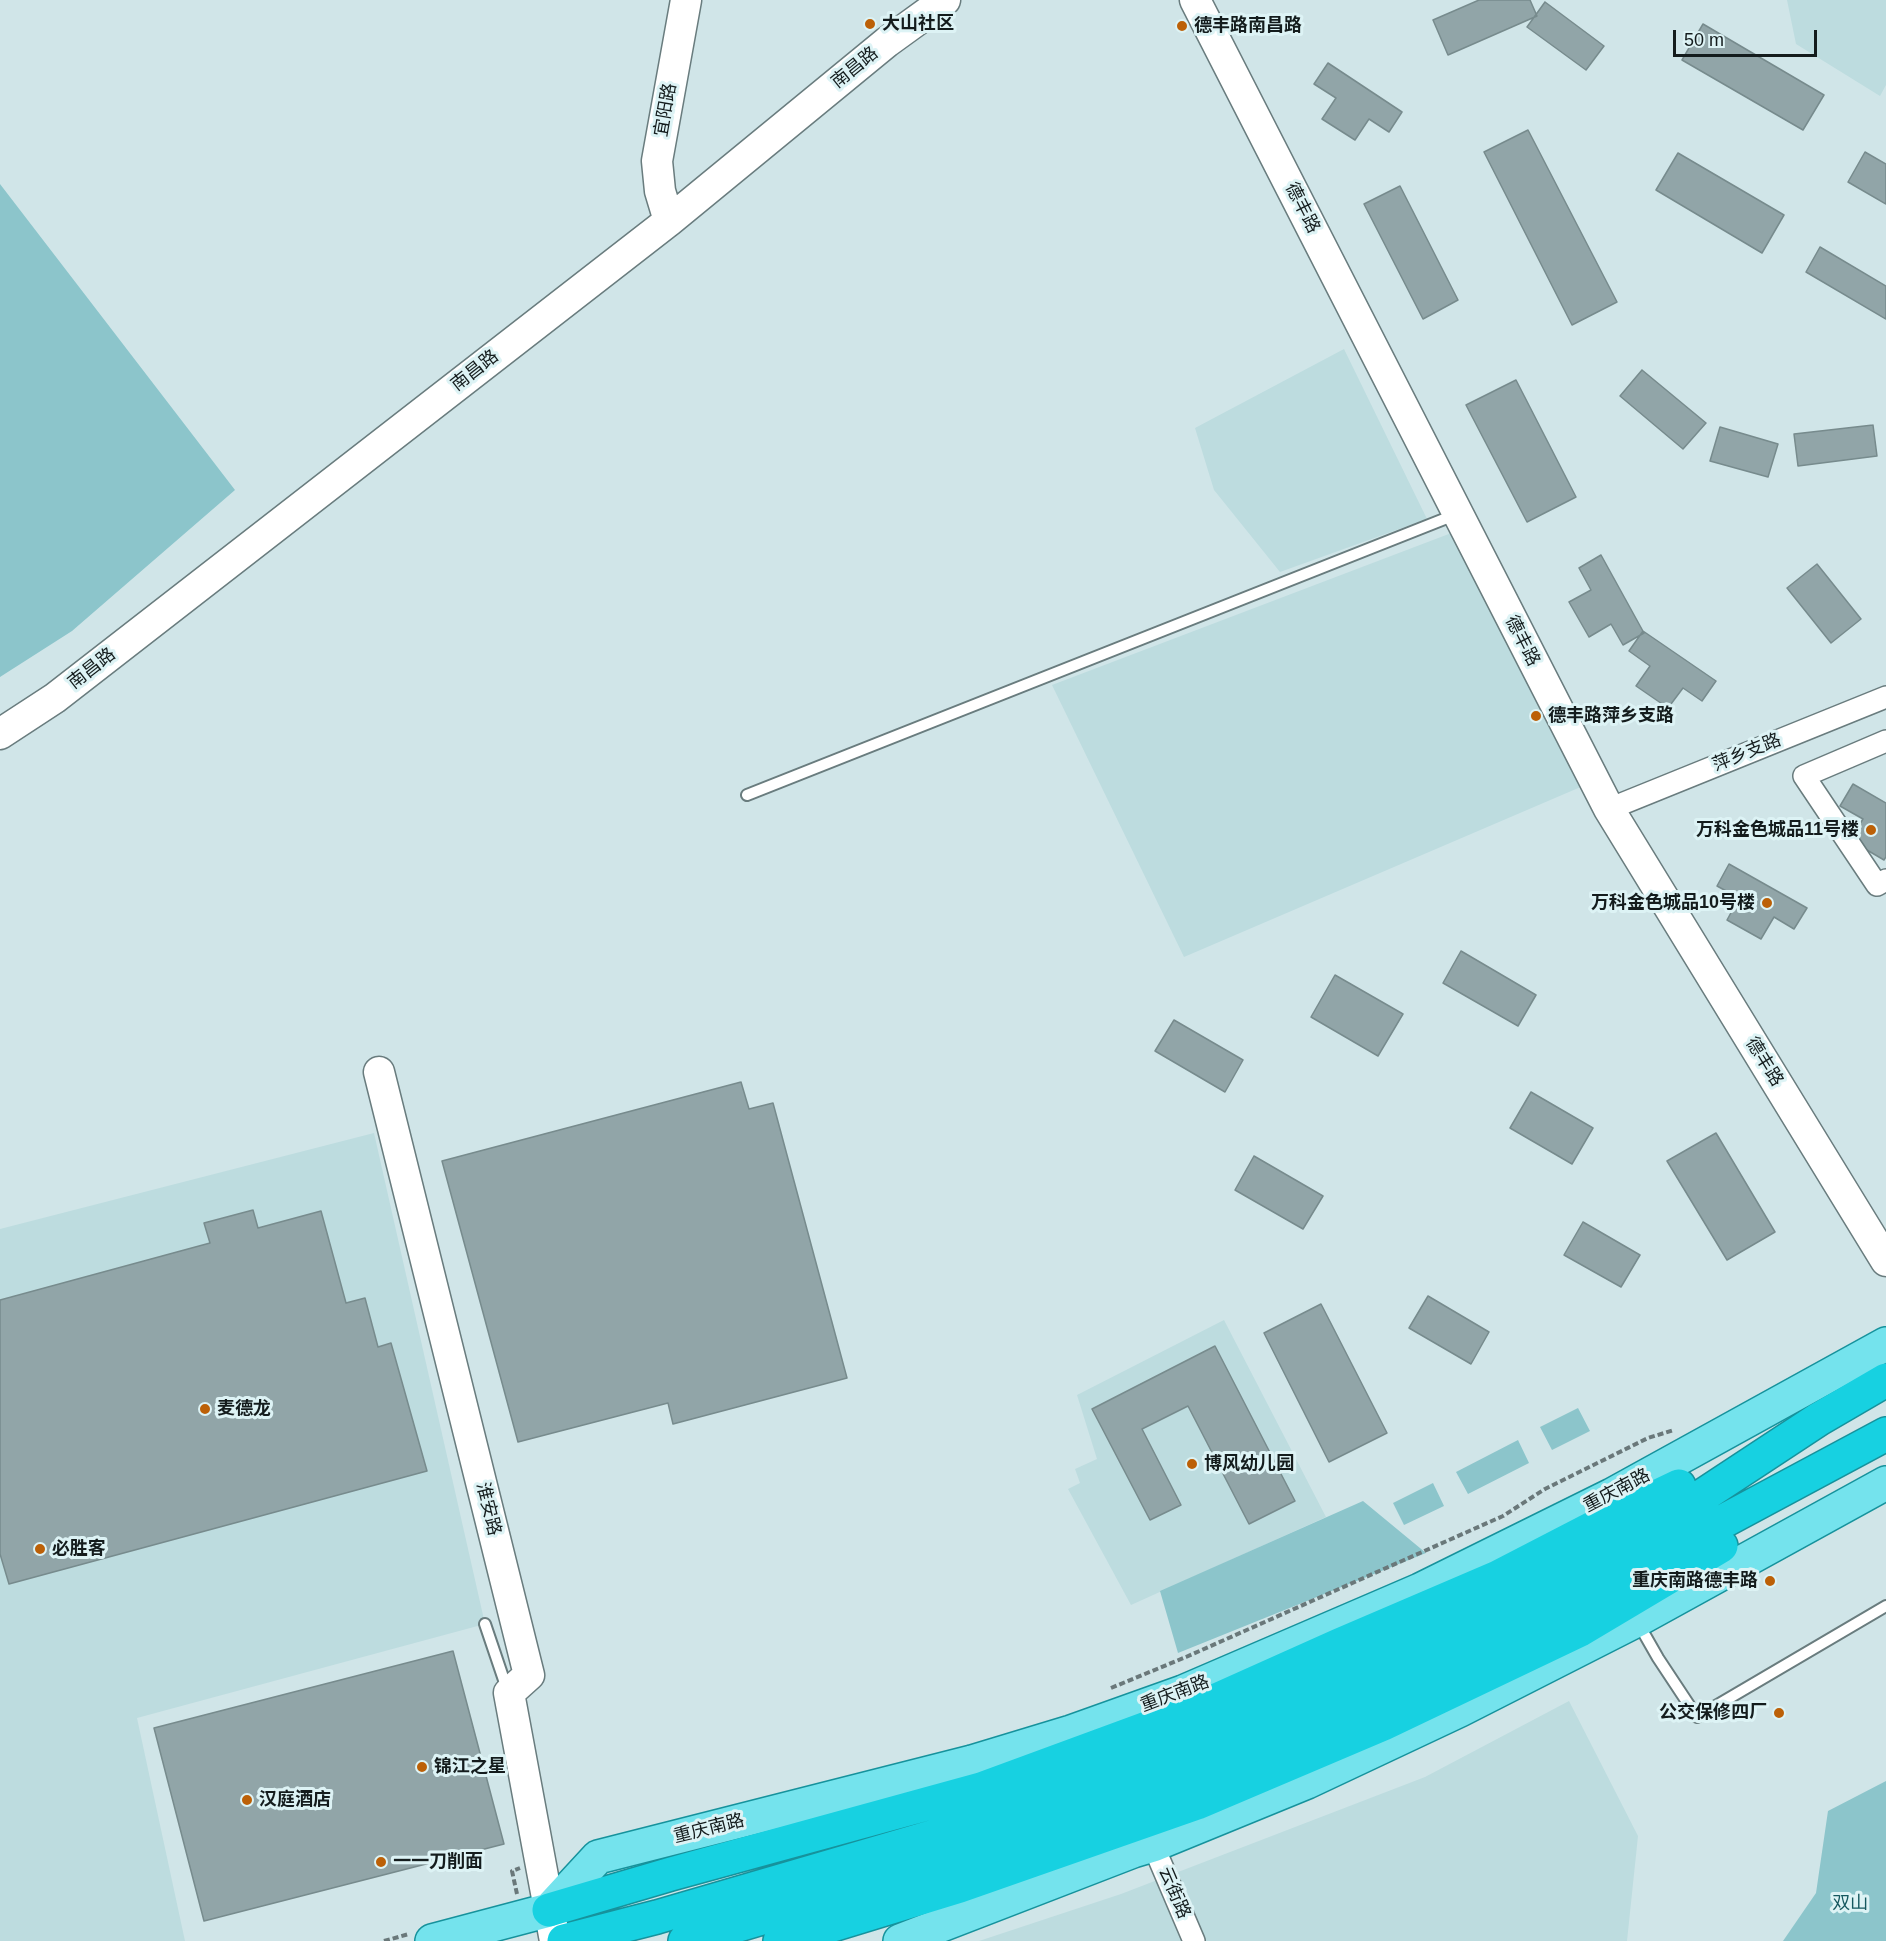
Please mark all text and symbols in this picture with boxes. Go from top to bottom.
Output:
place label: 大山社区 [882,13,954,35]
place label: 德丰路南昌路 [1194,15,1302,37]
marker: 大山社区 [863,17,877,31]
scale bar [1676,18,1820,56]
marker: 德丰路南昌路 [1175,19,1189,33]
text: 50 m [1684,30,1724,50]
street label: 南昌路 [827,43,883,93]
street label: 宜阳路 [651,82,681,138]
street label: 德丰路 [1280,179,1324,237]
street label: 南昌路 [447,346,503,396]
street label: 德丰路 [1500,612,1544,670]
street label: 南昌路 [64,644,120,694]
place label: 德丰路萍乡支路 [1548,705,1674,727]
marker: 德丰路萍乡支路 [1529,709,1543,723]
street label: 萍乡支路 [1710,730,1784,776]
place label: 万科金色城品11号楼 [1696,819,1859,841]
marker: 万科金色城品11号楼 [1864,823,1878,837]
place label: 万科金色城品10号楼 [1591,892,1755,914]
marker: 万科金色城品10号楼 [1760,896,1774,910]
street label: 德丰路 [1741,1033,1787,1091]
place label: 麦德龙 [217,1398,271,1420]
marker: 麦德龙 [198,1402,212,1416]
place label: 博风幼儿园 [1204,1453,1294,1475]
marker: 博风幼儿园 [1185,1457,1199,1471]
street label: 重庆南路 [1580,1465,1654,1517]
street label: 淮安路 [471,1480,505,1538]
place label: 必胜客 [52,1538,106,1560]
marker: 必胜客 [33,1542,47,1556]
place label: 重庆南路德丰路 [1632,1570,1758,1592]
marker: 重庆南路德丰路 [1763,1574,1777,1588]
street label: 重庆南路 [1138,1671,1212,1717]
place label: 公交保修四厂 [1659,1702,1767,1724]
marker: 公交保修四厂 [1772,1706,1786,1720]
place label: 锦江之星 [434,1756,506,1778]
marker: 锦江之星 [415,1760,429,1774]
place label: 汉庭酒店 [259,1789,331,1811]
marker: 汉庭酒店 [240,1793,254,1807]
street label: 重庆南路 [671,1810,747,1848]
place label: 一一刀削面 [393,1851,483,1873]
marker: 一一刀削面 [374,1855,388,1869]
street label: 云街路 [1154,1864,1194,1922]
park label: 双山 [1832,1893,1868,1915]

